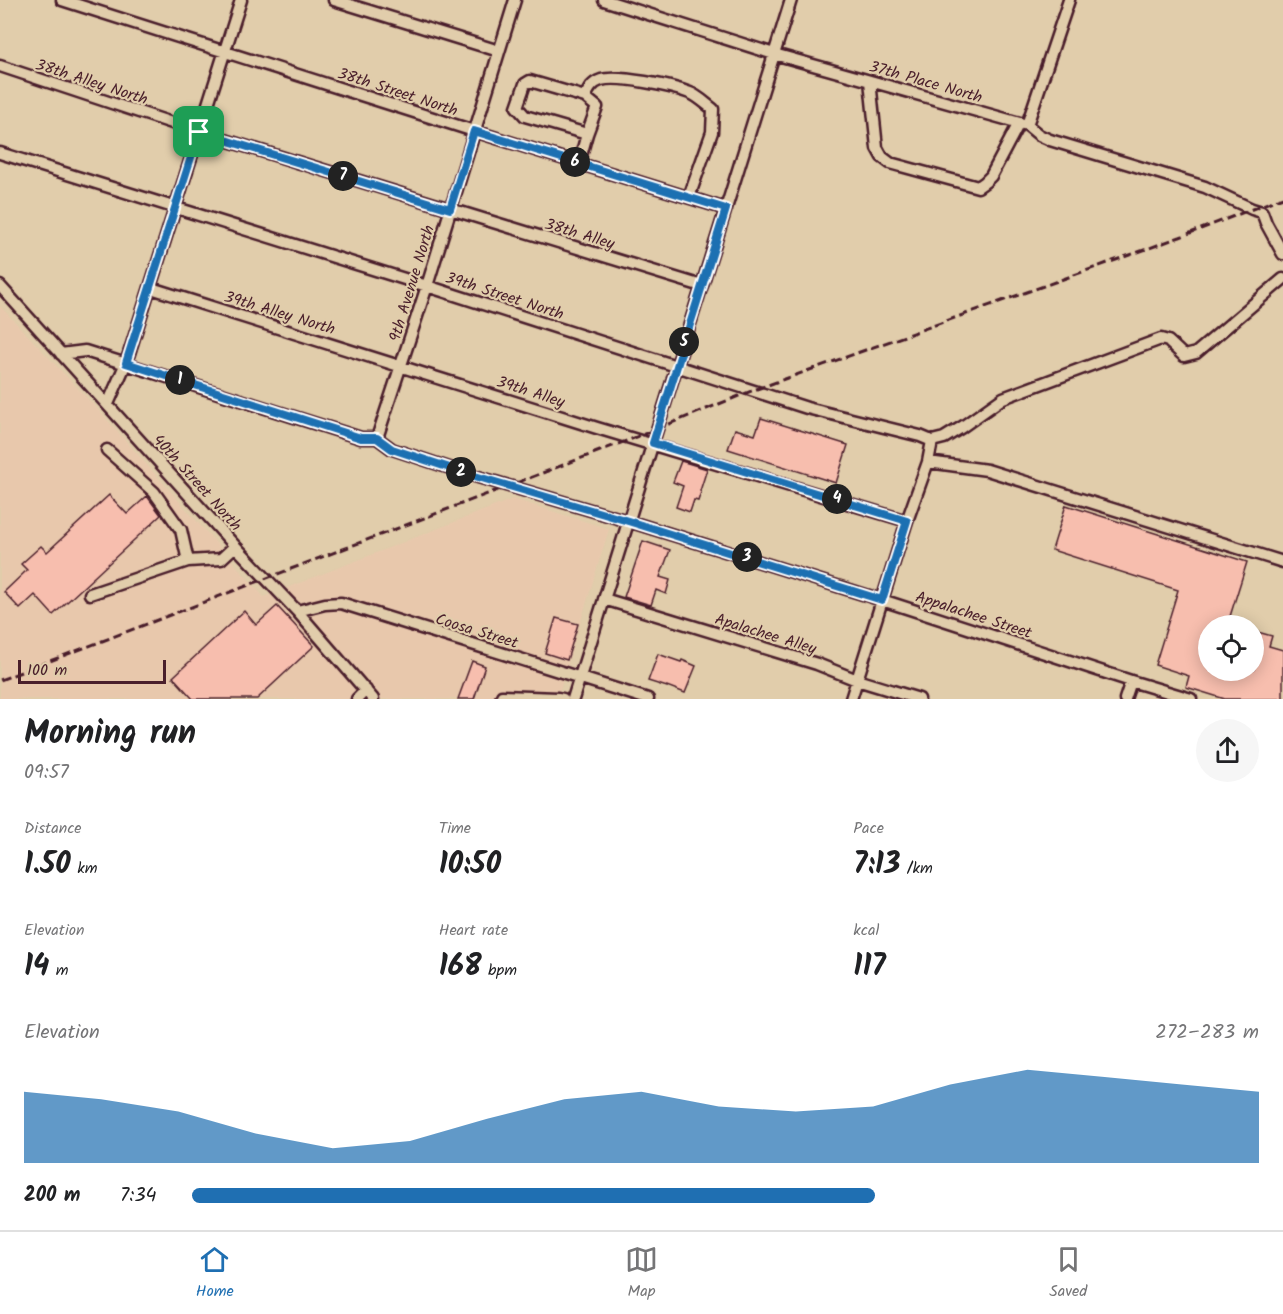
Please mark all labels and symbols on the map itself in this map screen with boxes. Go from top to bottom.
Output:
street label: 38th Alley North [32,52,151,112]
street label: 37th Place North [866,54,985,111]
street label: 38th Street North [334,61,461,124]
pin [173,106,224,157]
pin: 6 [560,147,590,177]
pin: 7 [328,161,358,191]
street label: 38th Alley [541,212,618,257]
street label: 9th Avenue North [383,222,442,345]
street label: 39th Street North [442,265,567,327]
street label: 39th Alley North [221,285,338,342]
pin: 5 [669,327,699,357]
pin: 1 [165,365,195,395]
street label: 39th Alley [493,370,568,415]
street label: 40th Street North [146,429,247,537]
pin: 2 [446,457,476,487]
pin: 4 [822,484,852,514]
pin: 3 [732,542,762,572]
street label: Appalachee Street [912,585,1036,646]
street label: Coosa Street [432,607,522,656]
street label: Apalachee Alley [712,607,820,662]
scale bar [18,657,166,684]

